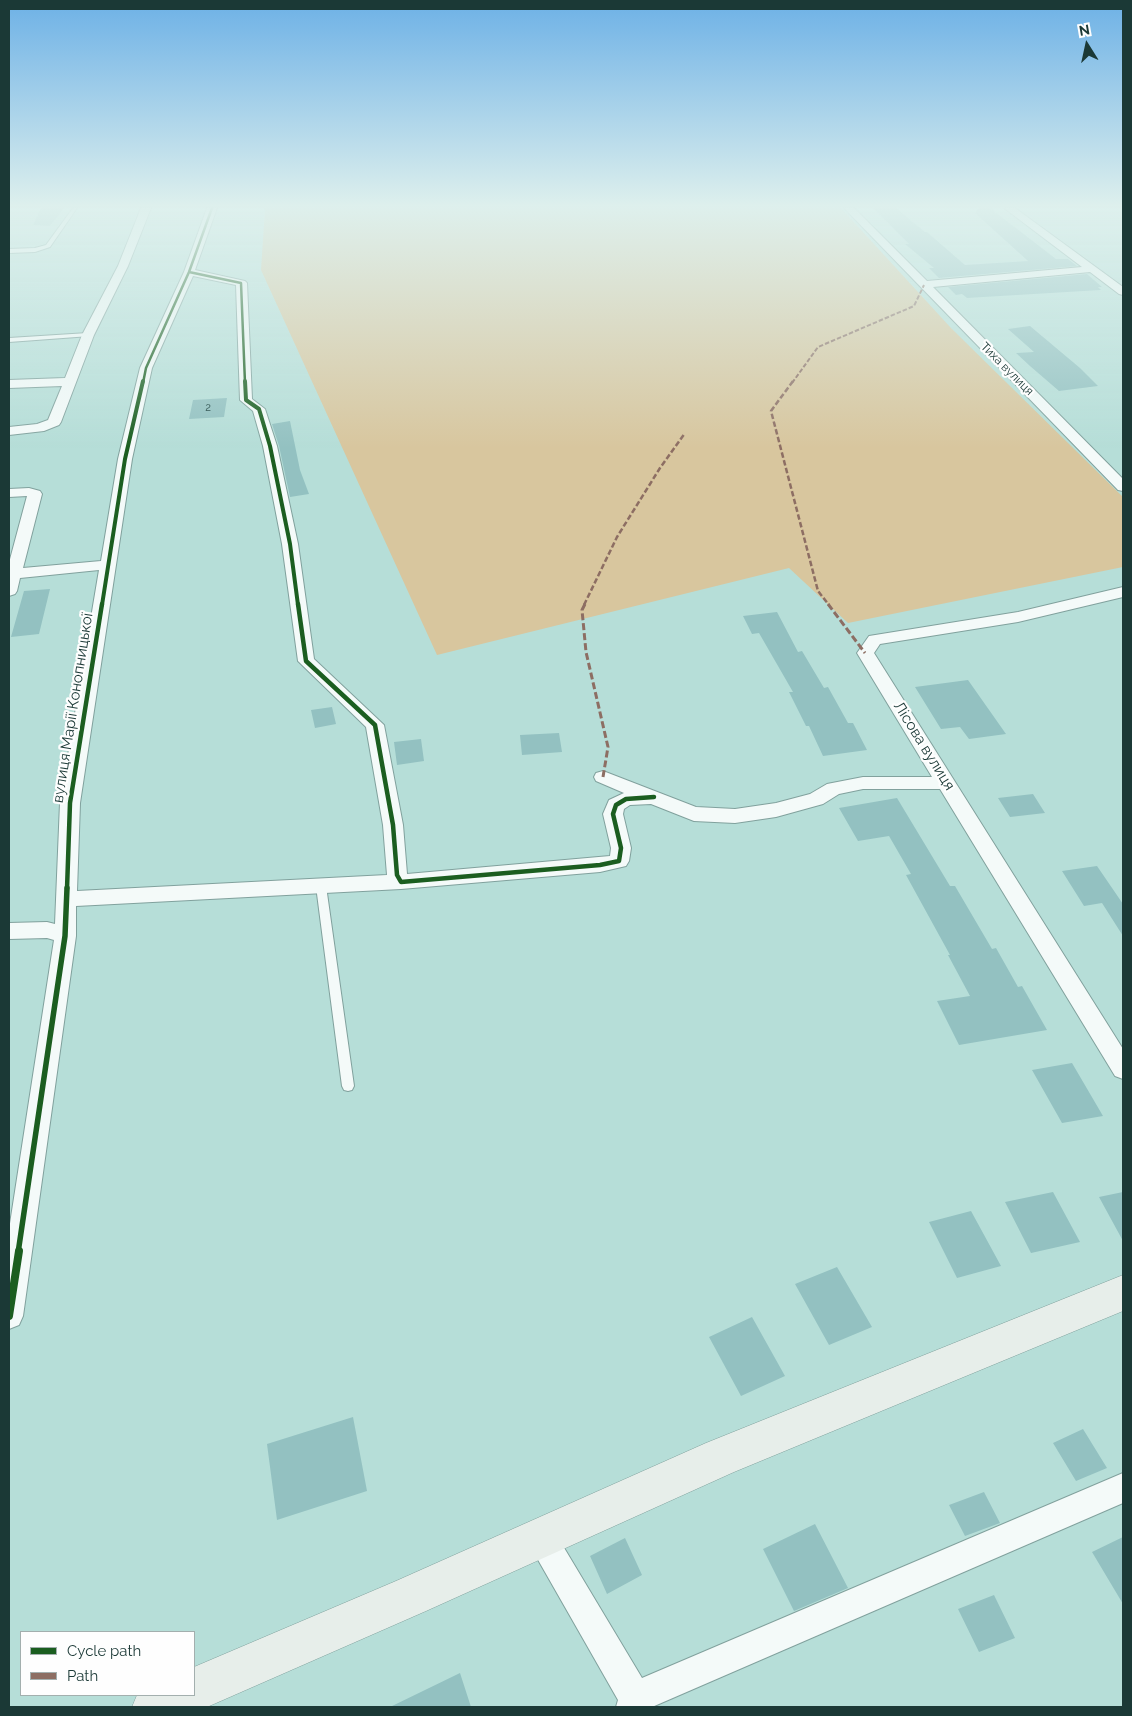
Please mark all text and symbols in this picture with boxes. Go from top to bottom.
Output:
north arrow [1062,20,1112,70]
text: N [1078,21,1091,39]
street label: Тиха вулиця [978,340,1036,398]
house number: 2 [205,401,211,415]
street label: вулиця Марії Конопницької [49,612,97,804]
street label: Лісова вулиця [890,698,958,794]
legend [20,1631,195,1696]
text: Cycle path [67,1642,141,1660]
text: Path [67,1667,98,1685]

